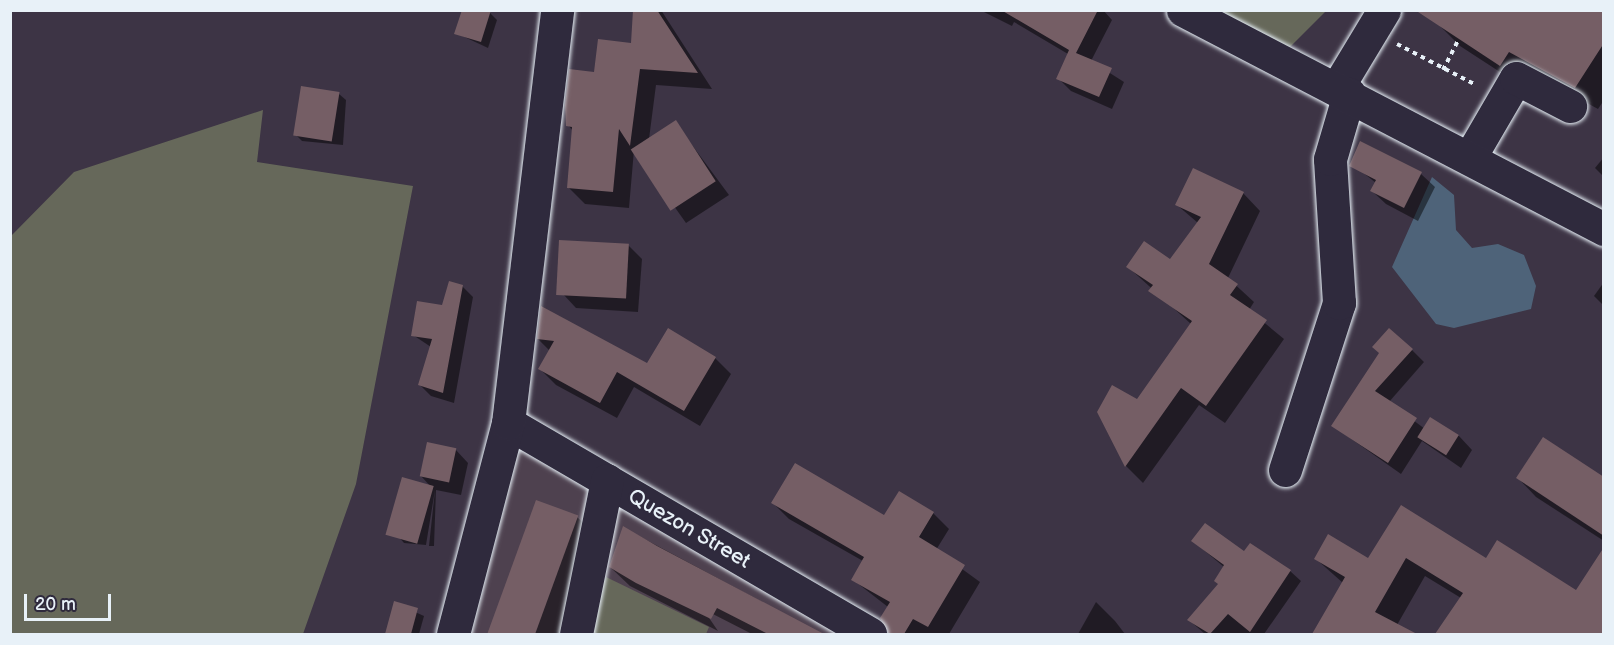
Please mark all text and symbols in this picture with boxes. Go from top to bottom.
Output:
street label: Quezon Street [623,484,755,574]
scale bar [27,582,114,620]
text: 20 m [35,594,76,615]

